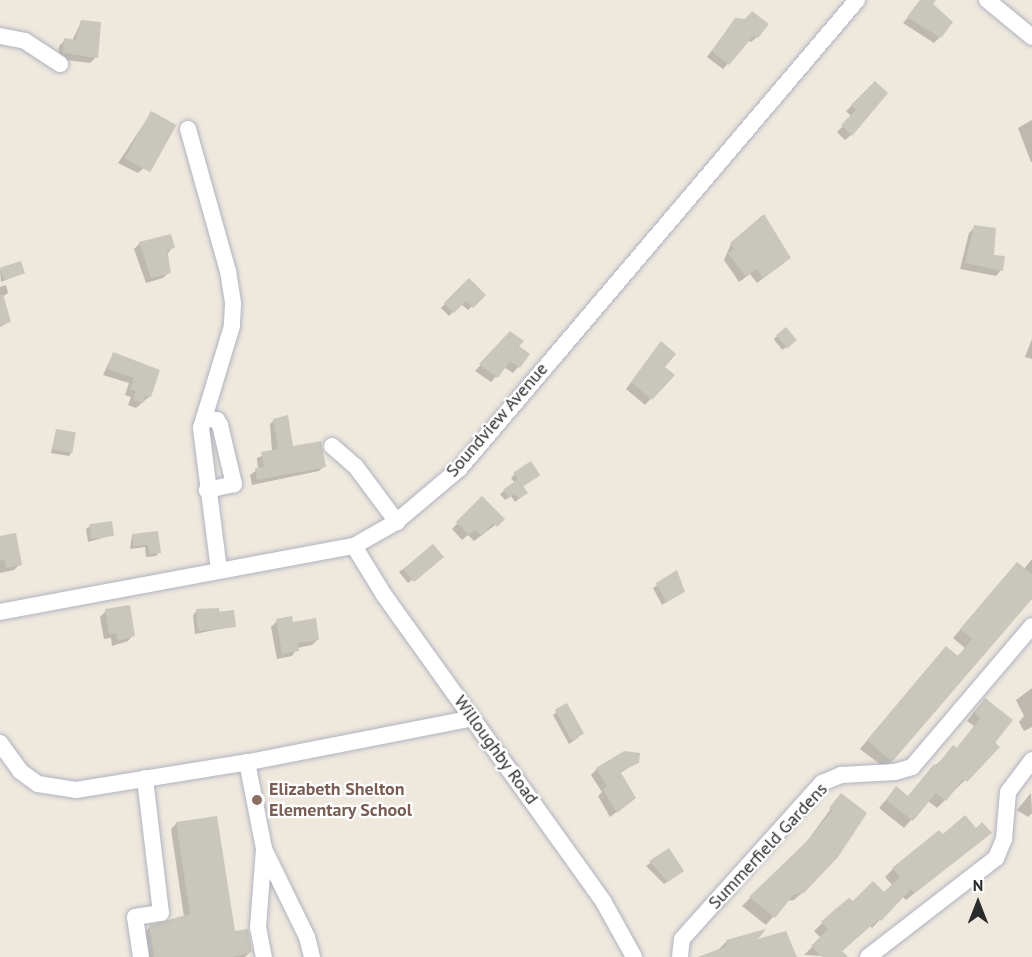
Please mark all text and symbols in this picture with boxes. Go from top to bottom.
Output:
street label: Soundview Avenue [441,358,553,482]
street label: Willoughby Road [449,691,543,809]
street label: Summerfield Gardens [704,778,832,914]
place label: Elizabeth Shelton Elementary School [269,779,413,822]
marker: Elizabeth Shelton Elementary School [250,793,264,807]
north arrow [948,873,1008,933]
text: N [973,875,983,895]

